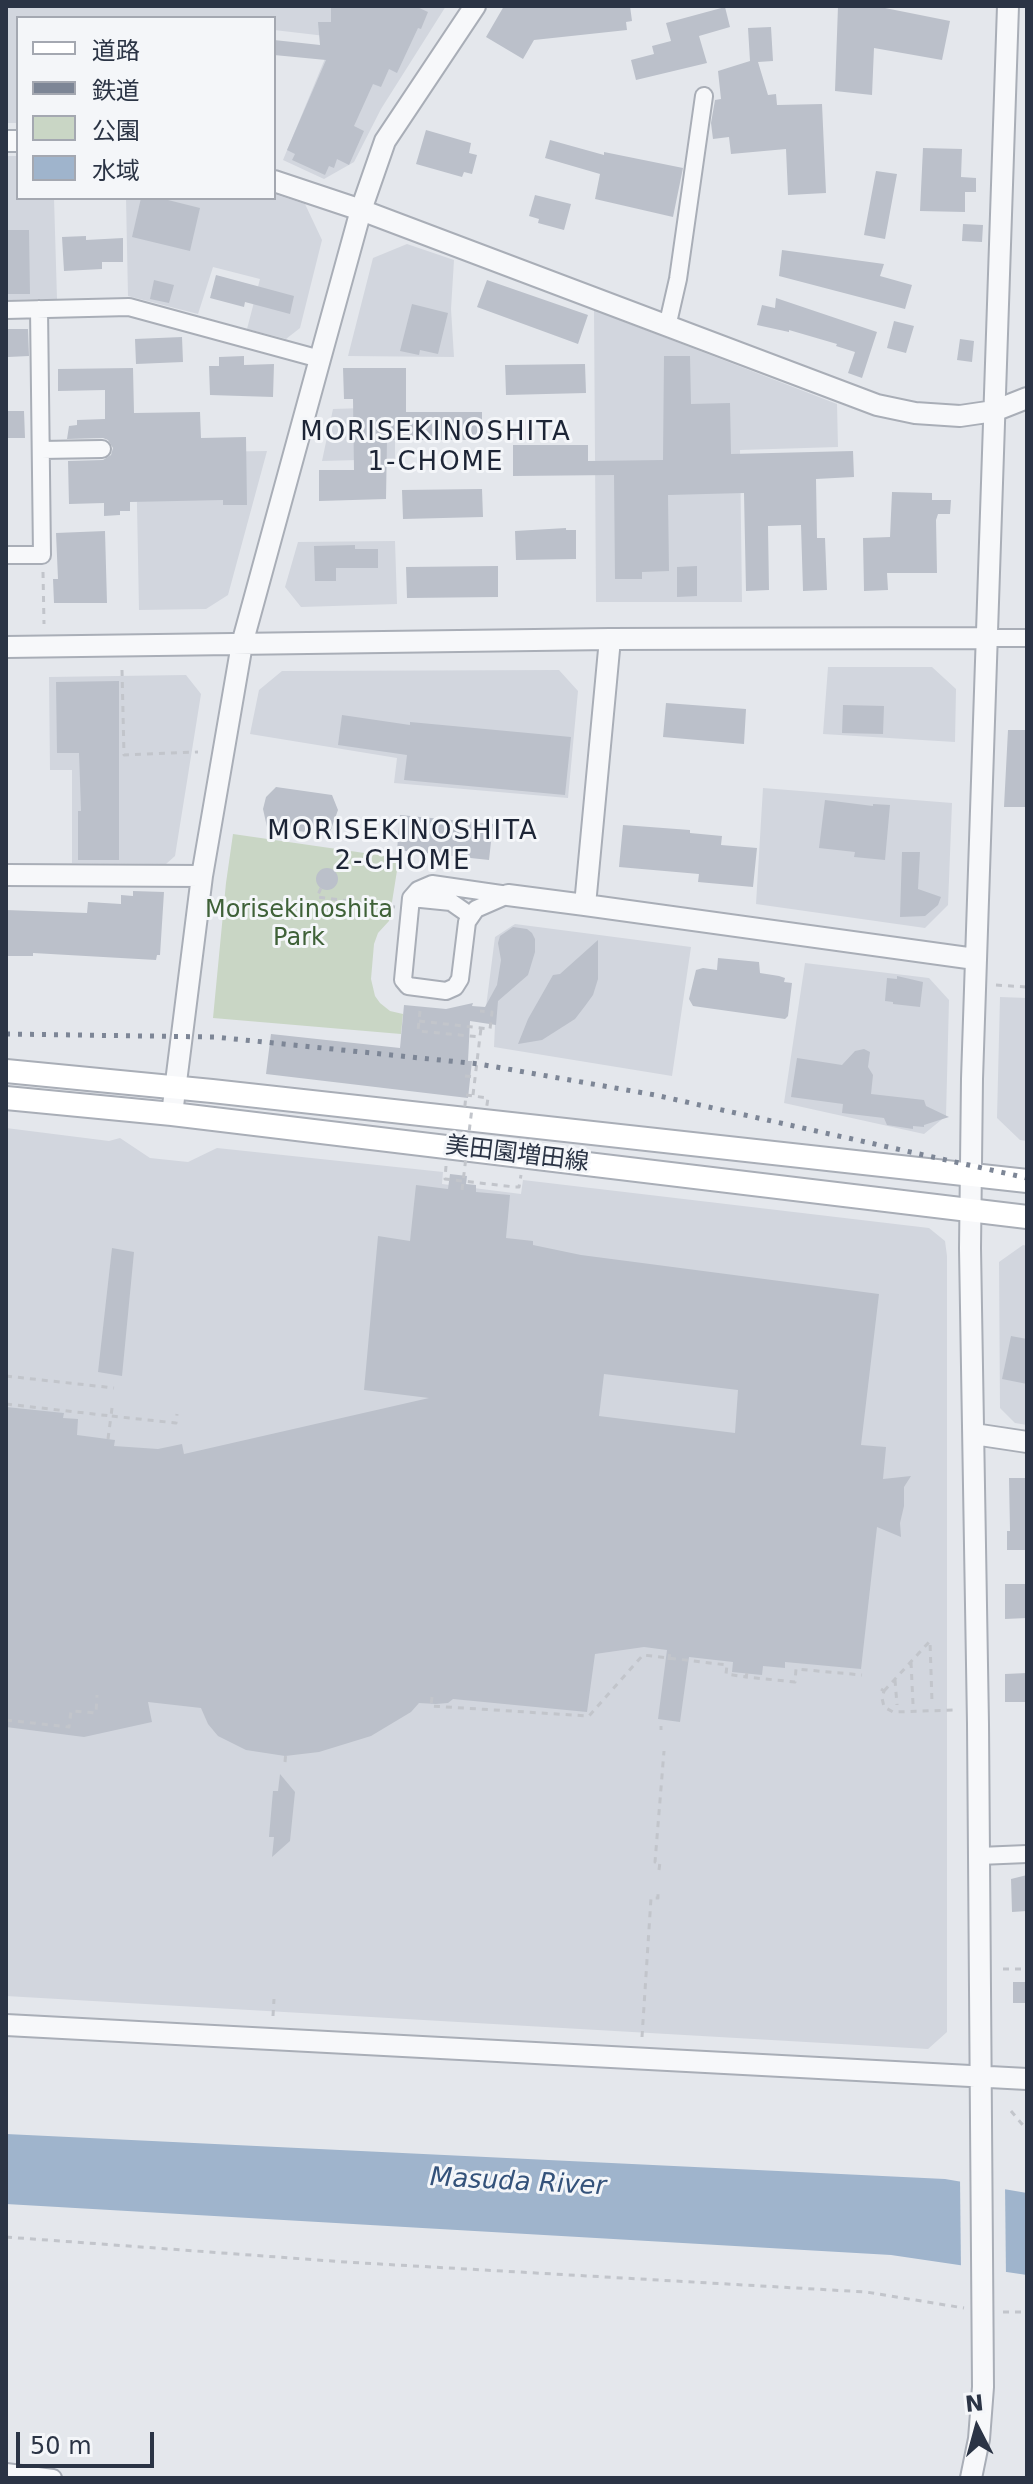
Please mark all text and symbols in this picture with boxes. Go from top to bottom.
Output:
legend [16,16,276,200]
text: 道路 [92,37,140,65]
text: 鉄道 [92,77,140,105]
text: 公園 [92,117,140,145]
text: 水域 [92,157,140,185]
district label: MORISEKINOSHITA 1-CHOME [300,417,572,478]
district label: MORISEKINOSHITA 2-CHOME [267,816,539,878]
park label: Morisekinoshita Park [205,897,393,953]
street label: 美田園増田線 [444,1132,590,1178]
water label: Masuda River [429,2163,607,2203]
north arrow [937,2388,1017,2468]
text: N [964,2390,985,2417]
scale bar [20,2416,158,2466]
text: 50 m [30,2432,92,2460]

